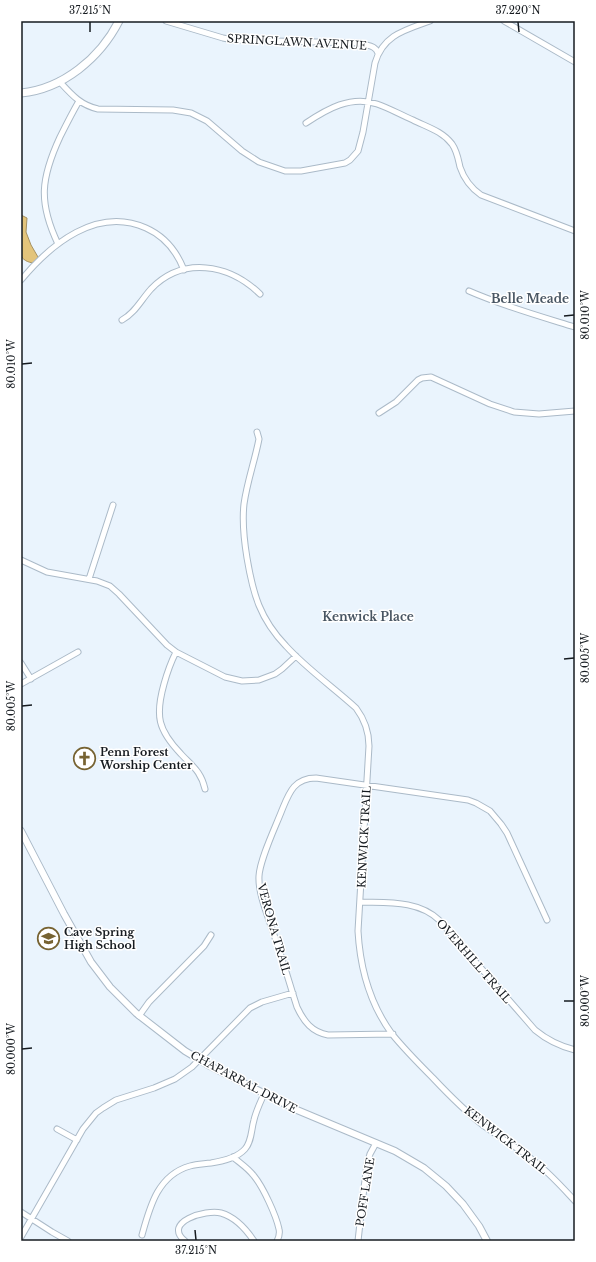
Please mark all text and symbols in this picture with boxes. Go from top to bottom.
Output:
text: 37.215°N [69,4,111,17]
text: 37.220°N [495,4,541,17]
street label: SPRINGLAWN AVENUE [227,31,367,53]
text: 80.010°W [579,290,592,340]
district label: Belle Meade [491,291,569,306]
text: 80.010°W [5,339,18,389]
district label: Kenwick Place [322,609,414,624]
text: 80.005°W [579,632,592,683]
text: 80.005°W [5,680,18,731]
church icon: Penn Forest Worship Center [72,745,98,771]
place label: Penn Forest Worship Center [99,745,193,772]
street label: KENWICK TRAIL [354,786,374,888]
street label: VERONA TRAIL [254,881,294,976]
street label: OVERHILL TRAIL [434,916,514,1006]
school or university icon: Cave Spring High School [35,925,61,951]
place label: Cave Spring High School [64,925,136,952]
text: 80.000°W [579,975,592,1027]
text: 80.000°W [5,1023,18,1075]
street label: CHAPARRAL DRIVE [188,1048,300,1116]
street label: KENWICK TRAIL [461,1103,551,1177]
street label: POFF LANE [353,1156,377,1228]
text: 37.215°N [175,1244,217,1257]

